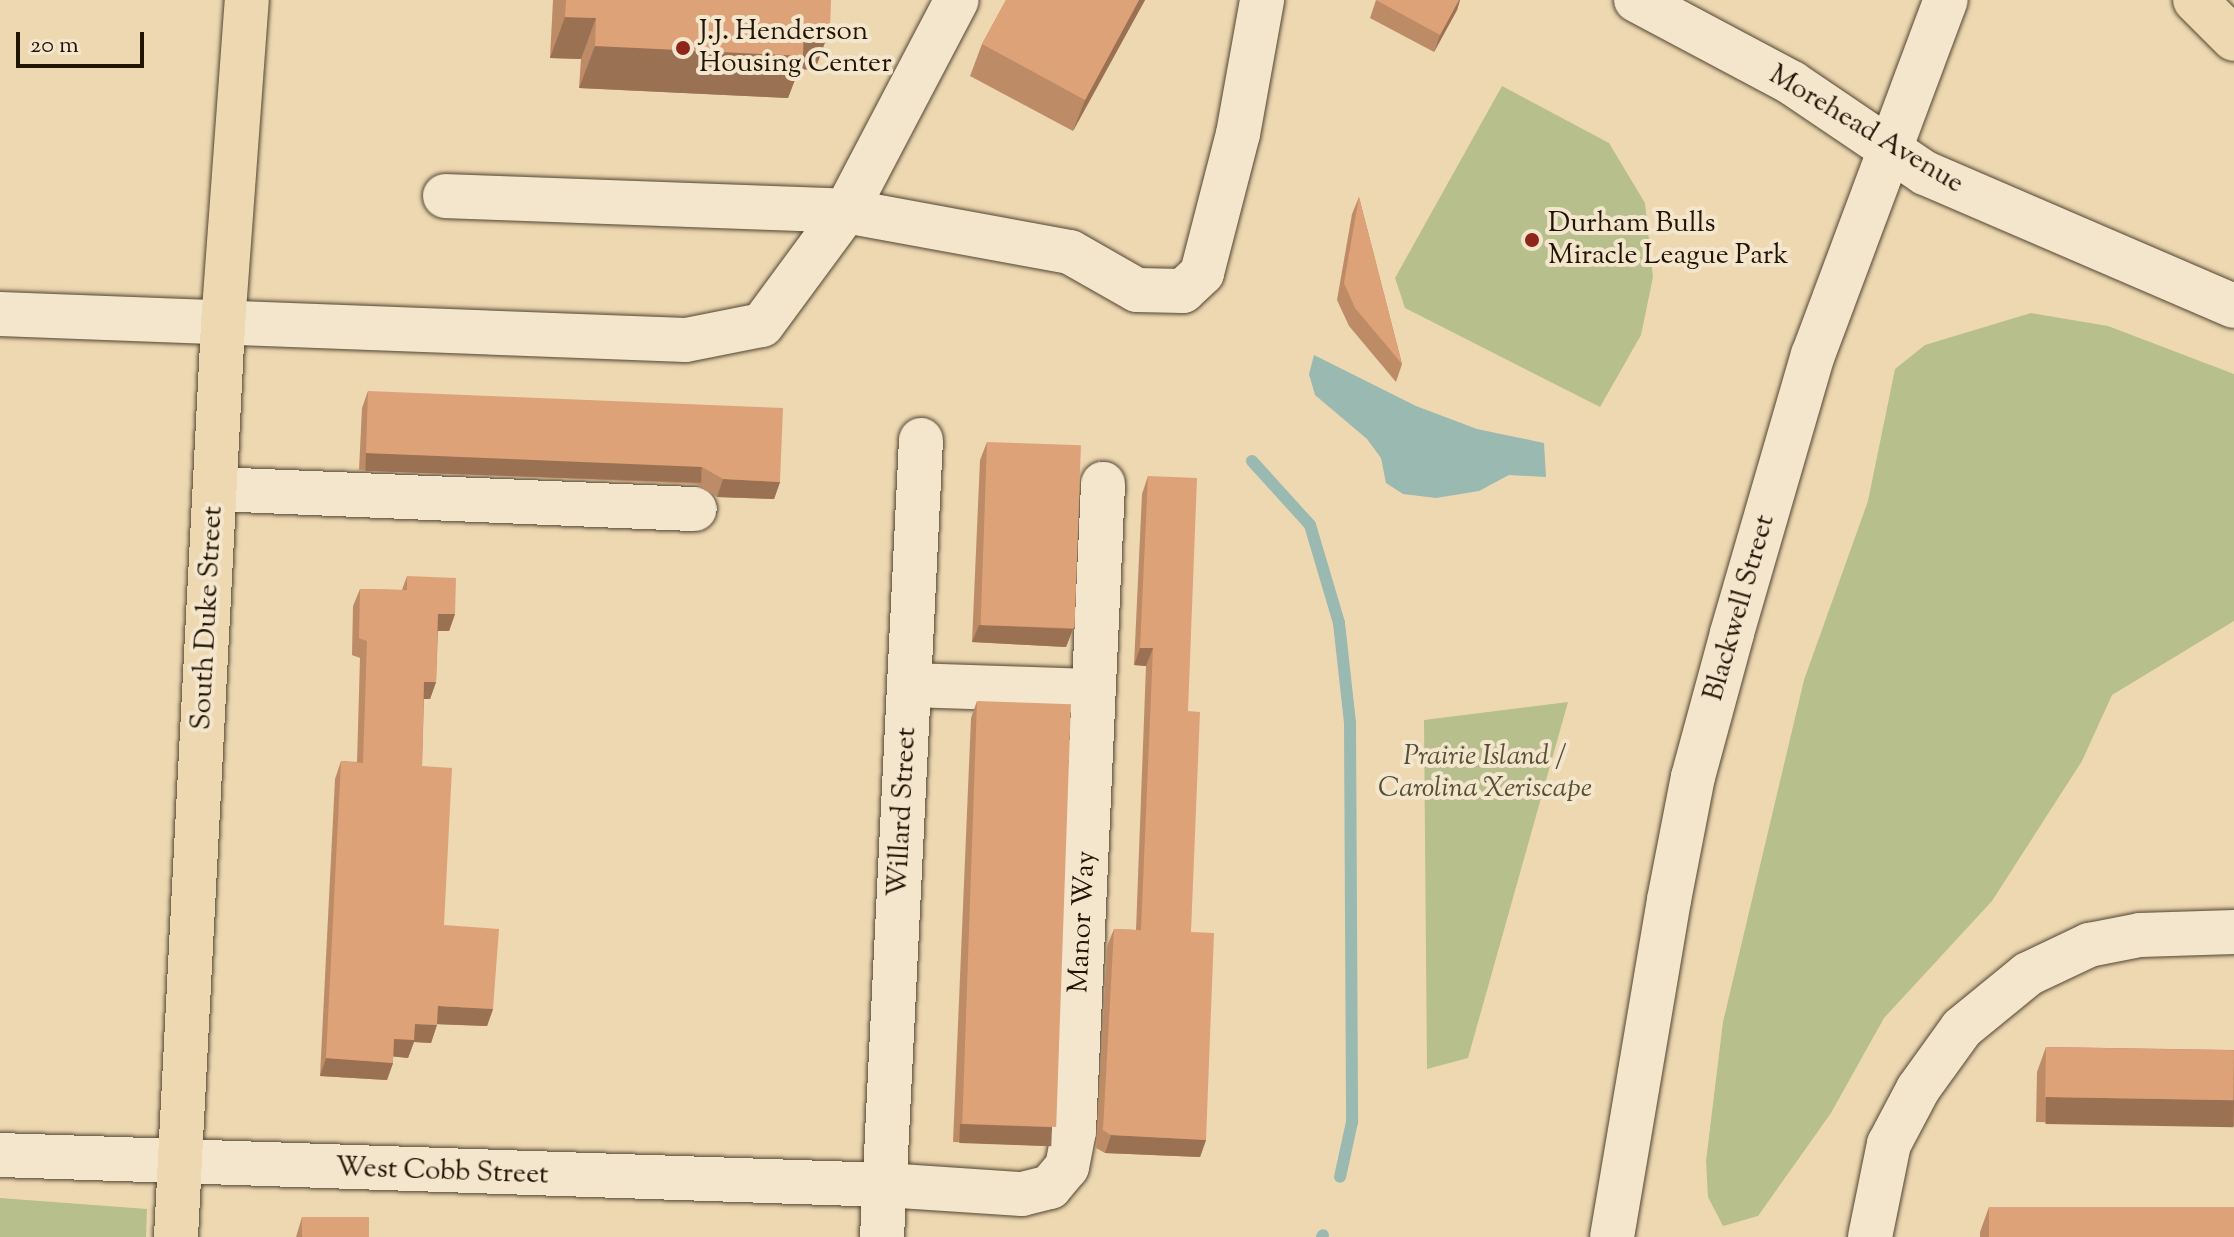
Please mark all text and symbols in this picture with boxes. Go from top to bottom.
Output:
place label: J.J. Henderson Housing Center [699,15,892,81]
scale bar [20,16,148,66]
text: 20 m [30,29,79,63]
marker: J.J. Henderson Housing Center [674,39,692,57]
street label: Morehead Avenue [1763,59,1969,201]
place label: Durham Bulls Miracle League Park [1548,207,1788,273]
marker: Durham Bulls Miracle League Park [1523,231,1541,249]
street label: South Duke Street [185,505,231,731]
street label: Blackwell Street [1697,511,1783,705]
street label: Willard Street [882,726,924,898]
park label: Prairie Island / Carolina Xeriscape [1378,740,1592,806]
street label: Manor Way [1062,850,1104,994]
street label: West Cobb Street [335,1151,549,1193]

